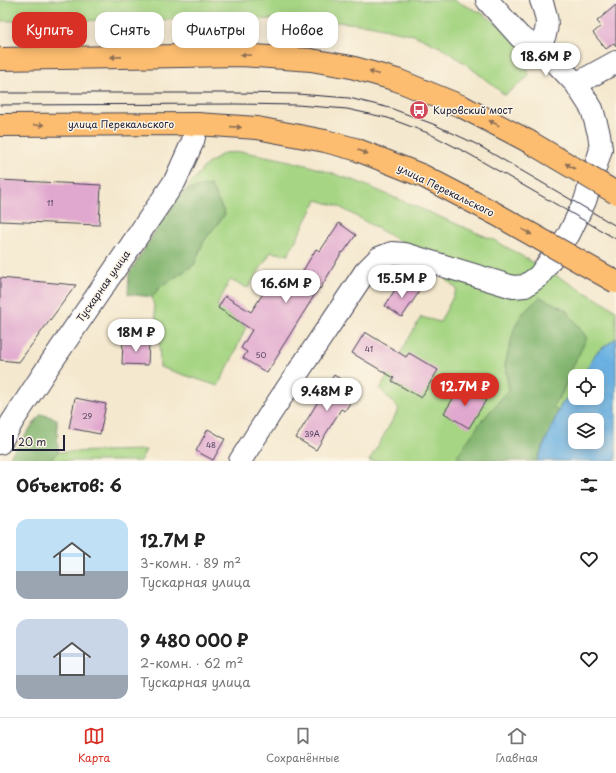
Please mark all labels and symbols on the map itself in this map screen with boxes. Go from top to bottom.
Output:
pin: 18.6M ₽ [509,43,583,77]
one-way arrow [240,52,252,59]
one-way arrow [109,54,122,60]
one-way arrow [368,70,380,76]
bus stop icon: Кировский мост [408,99,430,121]
place label: Кировский мост [433,102,513,117]
street label: улица Перекальского [68,116,174,131]
one-way arrow [488,120,499,127]
one-way arrow [33,122,46,128]
one-way arrow [230,123,242,130]
one-way arrow [358,150,370,156]
street label: улица Перекальского [395,160,498,220]
one-way arrow [565,162,575,170]
house number: 11 [47,197,53,209]
one-way arrow [522,228,533,235]
street label: Тускарная улица [72,246,134,325]
pin: 15.5M ₽ [365,265,439,299]
pin: 16.6M ₽ [249,270,323,304]
pin: 18M ₽ [108,319,164,353]
house number: 41 [365,343,373,355]
house number: 50 [256,349,267,361]
pin: 12.7M ₽ [428,373,502,407]
pin: 9.48M ₽ [290,378,364,412]
house number: 29 [82,410,92,422]
house number: 39А [304,428,320,440]
scale bar [12,433,65,452]
house number: 48 [206,439,216,451]

